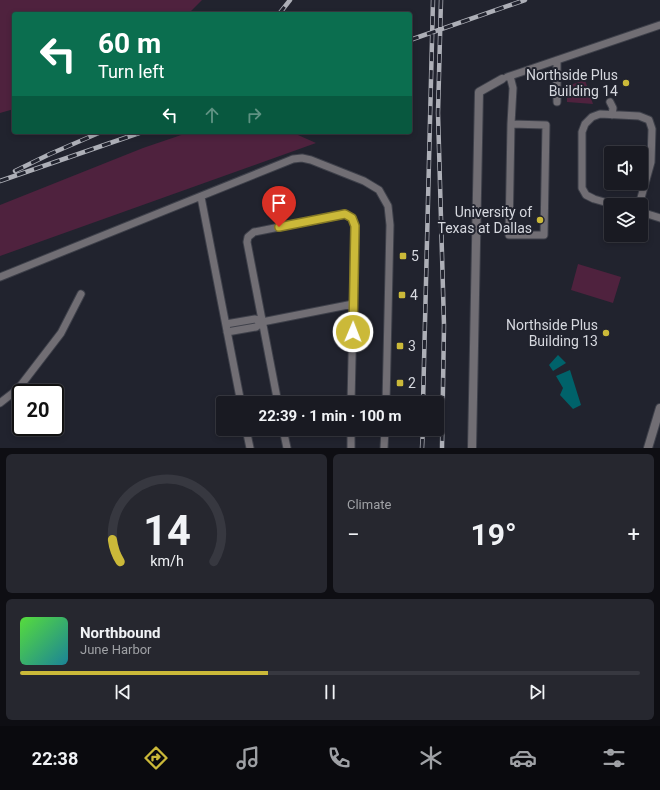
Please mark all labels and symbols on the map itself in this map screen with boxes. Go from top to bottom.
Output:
place label: Northside Plus Building 14 [526,67,618,99]
marker: Northside Plus Building 14 [621,78,631,88]
pin [262,186,296,227]
place label: University of Texas at Dallas [438,204,532,236]
marker: University of Texas at Dallas [535,215,545,225]
place label: 5 [411,248,419,264]
marker: 5 [398,251,408,261]
place label: 4 [410,287,418,303]
marker: 4 [397,290,407,300]
position arrow [332,311,374,353]
place label: Northside Plus Building 13 [506,317,598,349]
marker: Northside Plus Building 13 [601,328,611,338]
place label: 3 [408,338,416,354]
marker: 3 [395,341,405,351]
place label: 2 [408,375,416,391]
marker: 2 [395,378,405,388]
speed limit sign: 20 [12,384,64,436]

